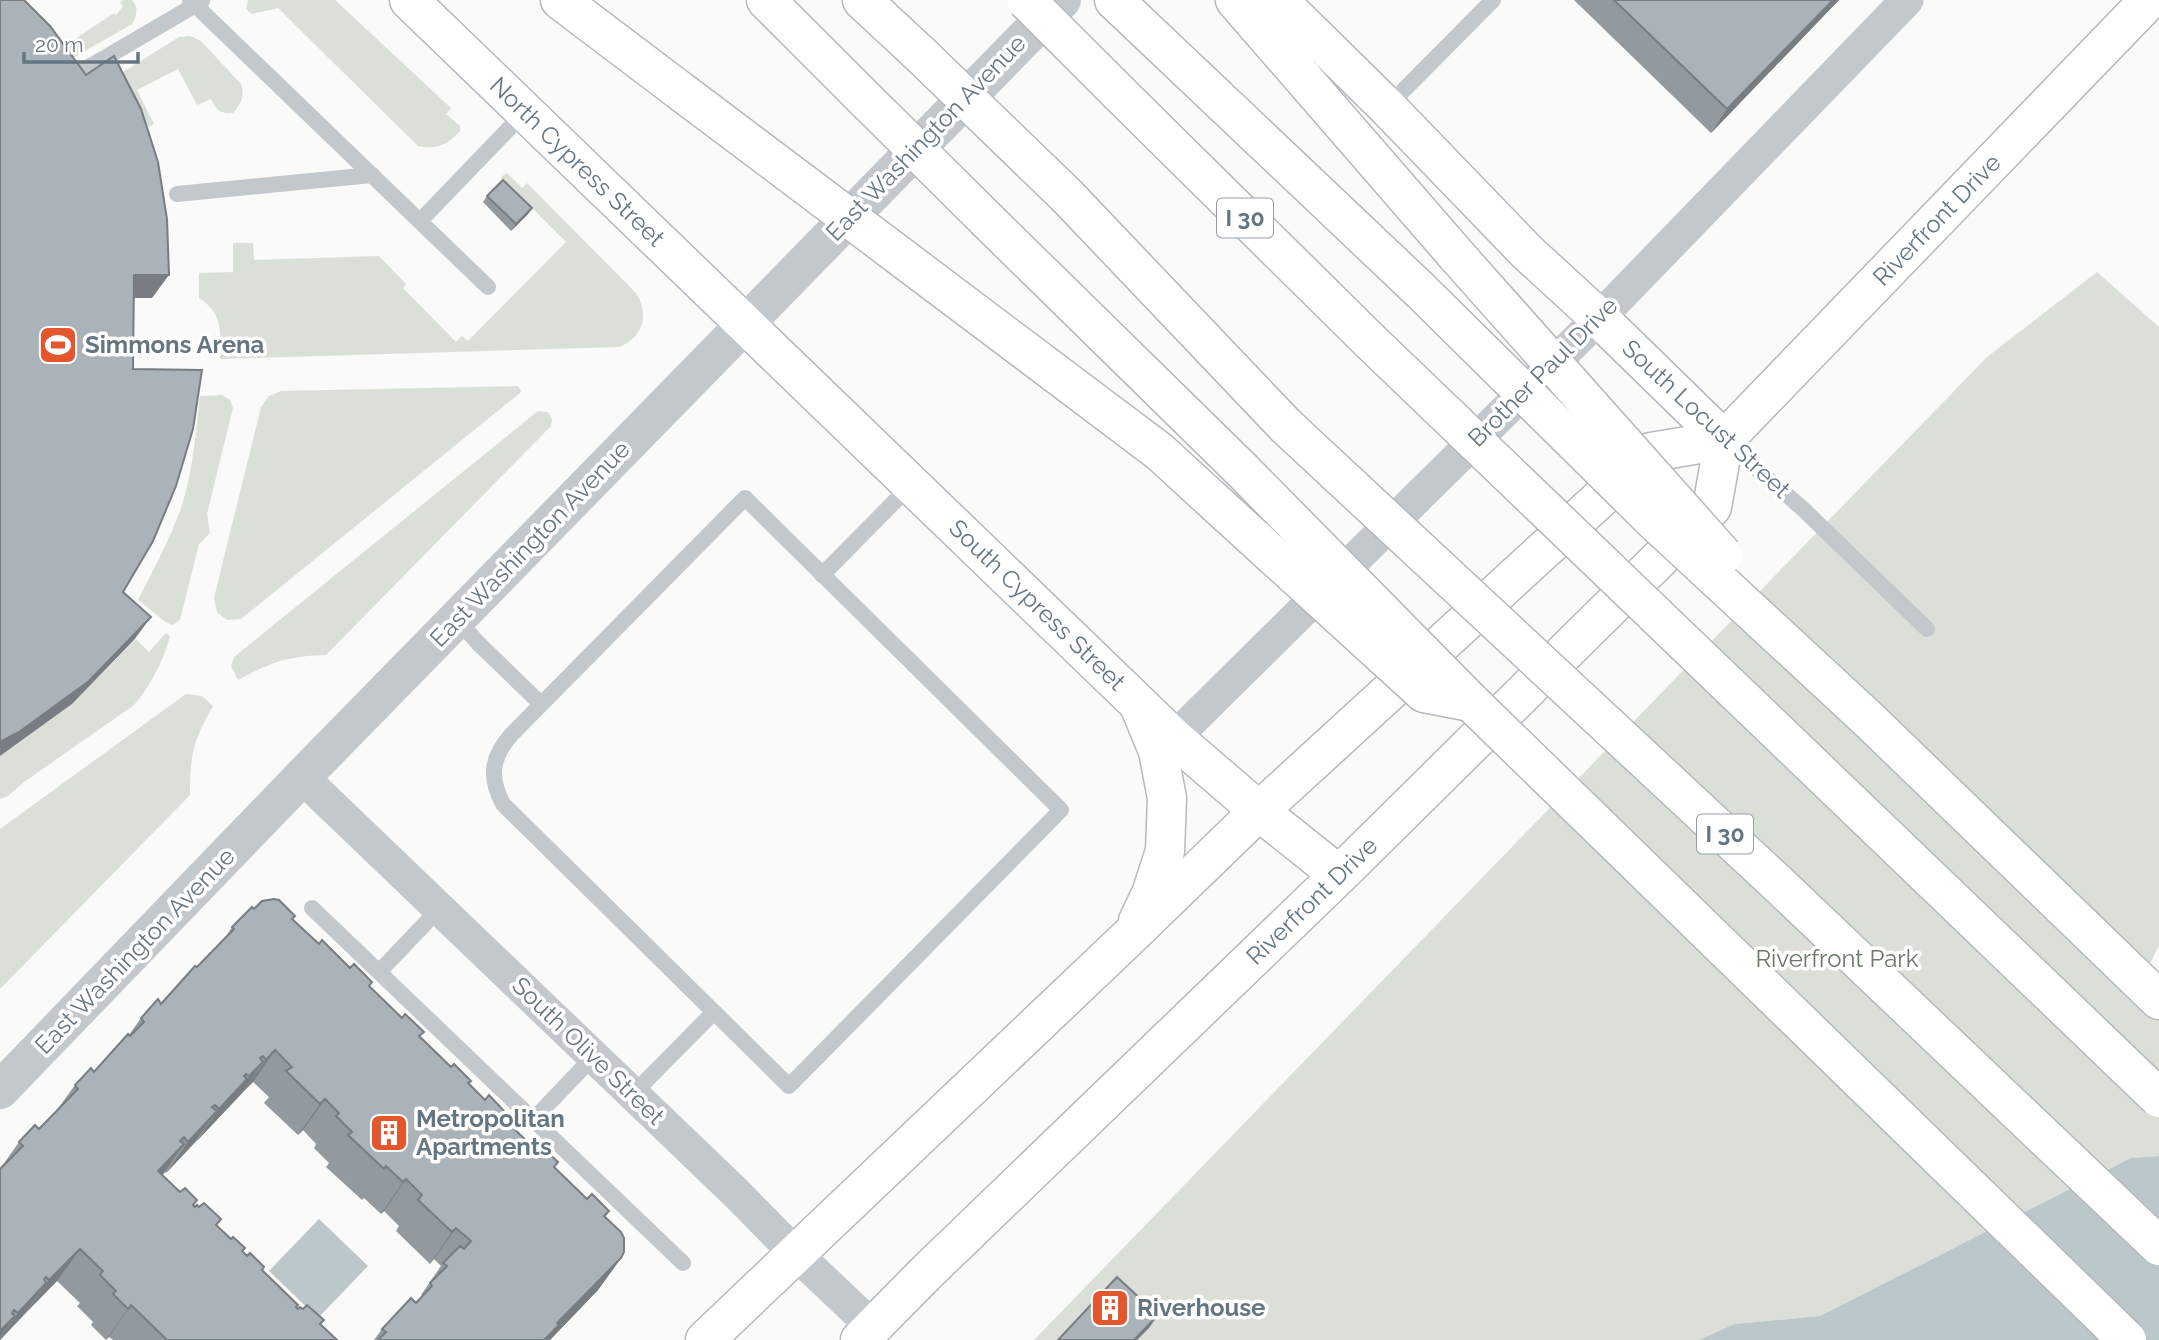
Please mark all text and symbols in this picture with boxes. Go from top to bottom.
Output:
scale bar [24,21,138,65]
street label: East Washington Avenue [820,29,1032,247]
text: 20 m [35,32,83,57]
street label: North Cypress Street [484,71,671,252]
street label: Riverfront Drive [1867,148,2007,291]
road number: I 30 [1217,198,1273,238]
street label: Brother Paul Drive [1462,291,1623,452]
sports icon: Simmons Arena [37,324,79,366]
place label: Simmons Arena [85,330,265,359]
street label: South Locust Street [1616,333,1796,504]
street label: East Washington Avenue [424,435,636,653]
street label: South Cypress Street [943,513,1131,696]
road number: I 30 [1697,814,1753,854]
street label: Riverfront Drive [1240,831,1383,971]
street label: East Washington Avenue [29,842,241,1060]
park label: Riverfront Park [1756,944,1919,973]
street label: South Olive Street [506,971,670,1131]
place label: Metropolitan Apartments [416,1104,565,1161]
building icon: Metropolitan Apartments [368,1112,410,1154]
building icon: Riverhouse [1089,1287,1131,1329]
place label: Riverhouse [1137,1293,1266,1322]

